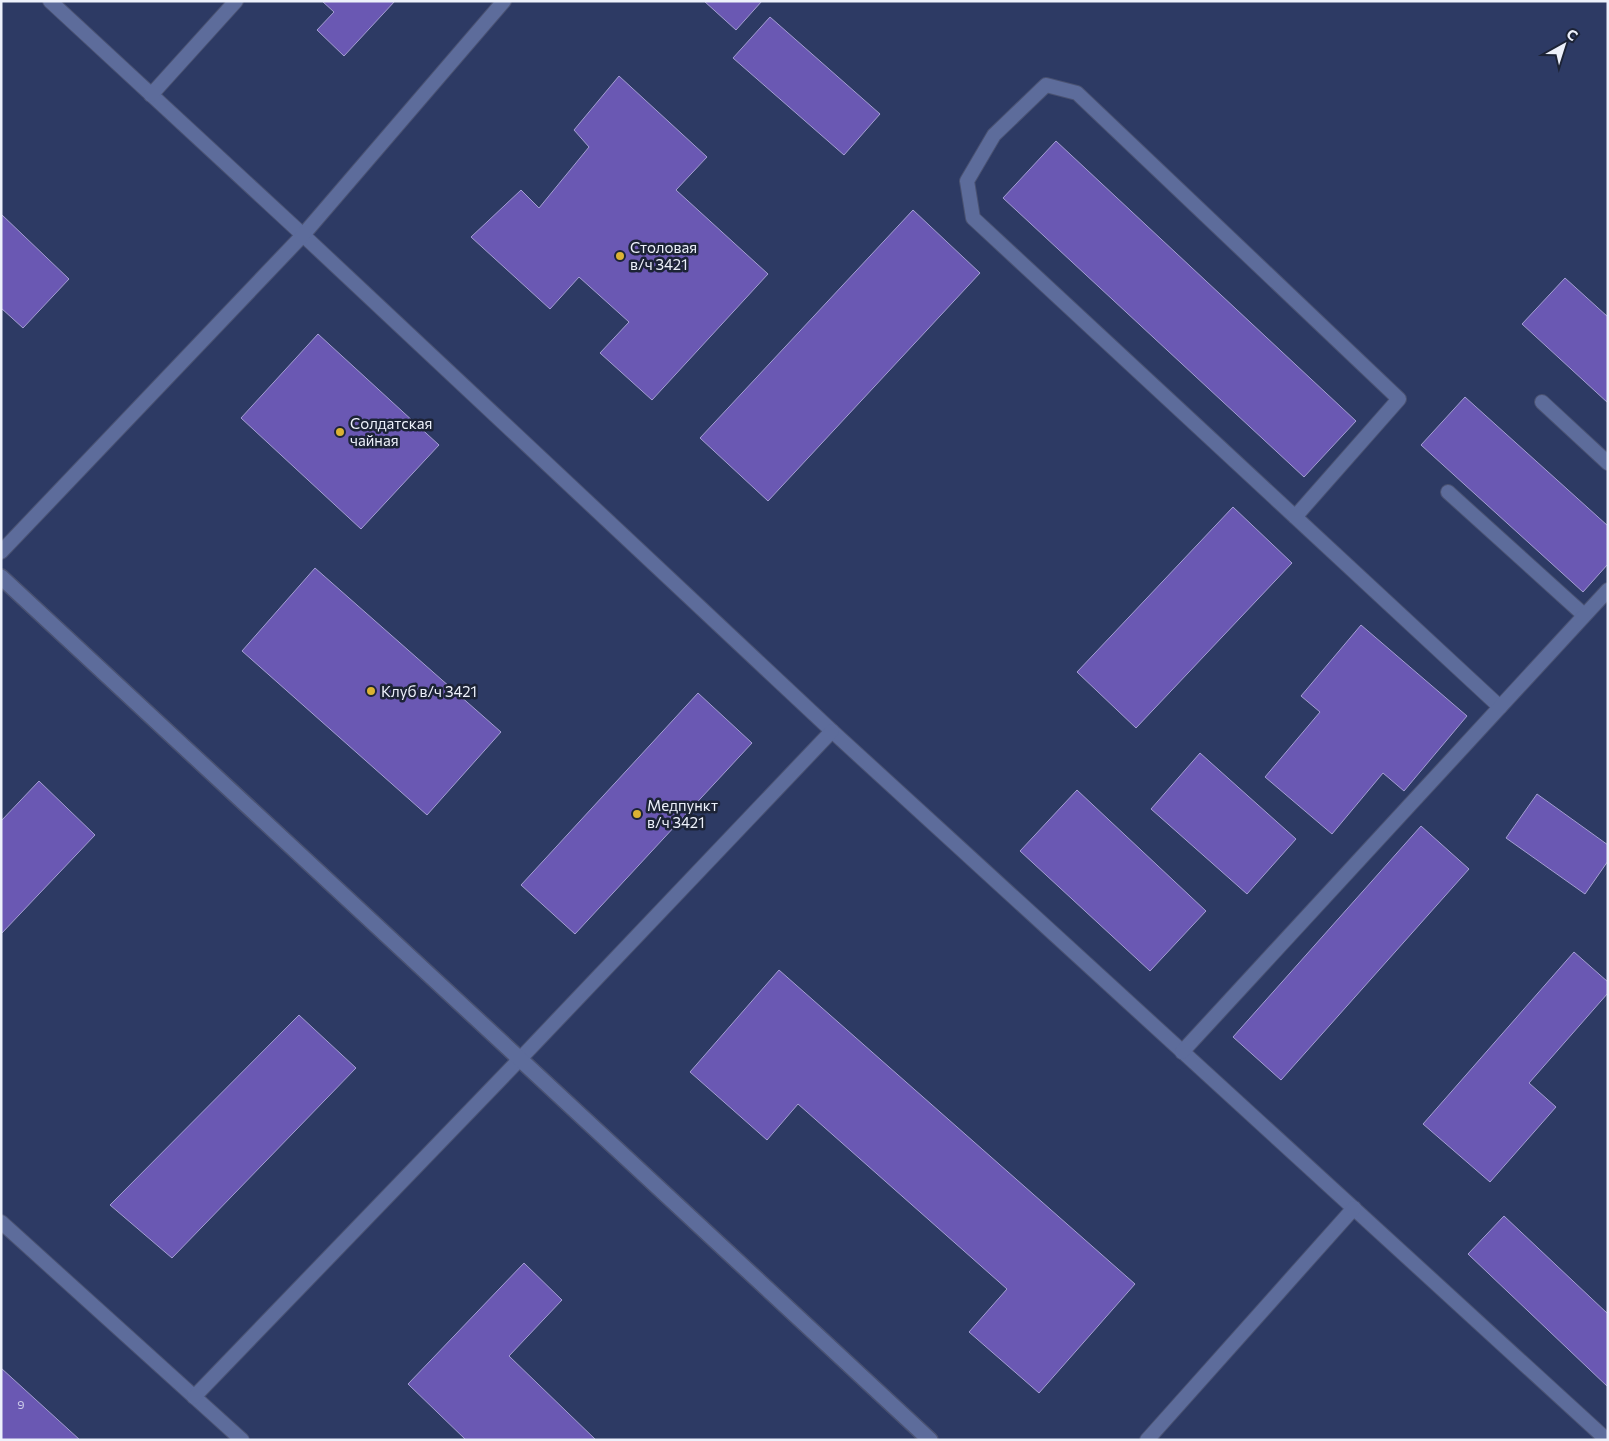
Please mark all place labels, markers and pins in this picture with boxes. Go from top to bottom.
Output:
place label: Столовая в/ч 3421 [630,238,697,273]
marker: Столовая в/ч 3421 [614,250,626,262]
place label: Солдатская чайная [350,414,432,449]
marker: Солдатская чайная [334,426,346,438]
place label: Клуб в/ч 3421 [381,682,477,700]
marker: Клуб в/ч 3421 [365,685,377,697]
place label: Медпункт в/ч 3421 [647,796,718,831]
marker: Медпункт в/ч 3421 [631,808,643,820]

